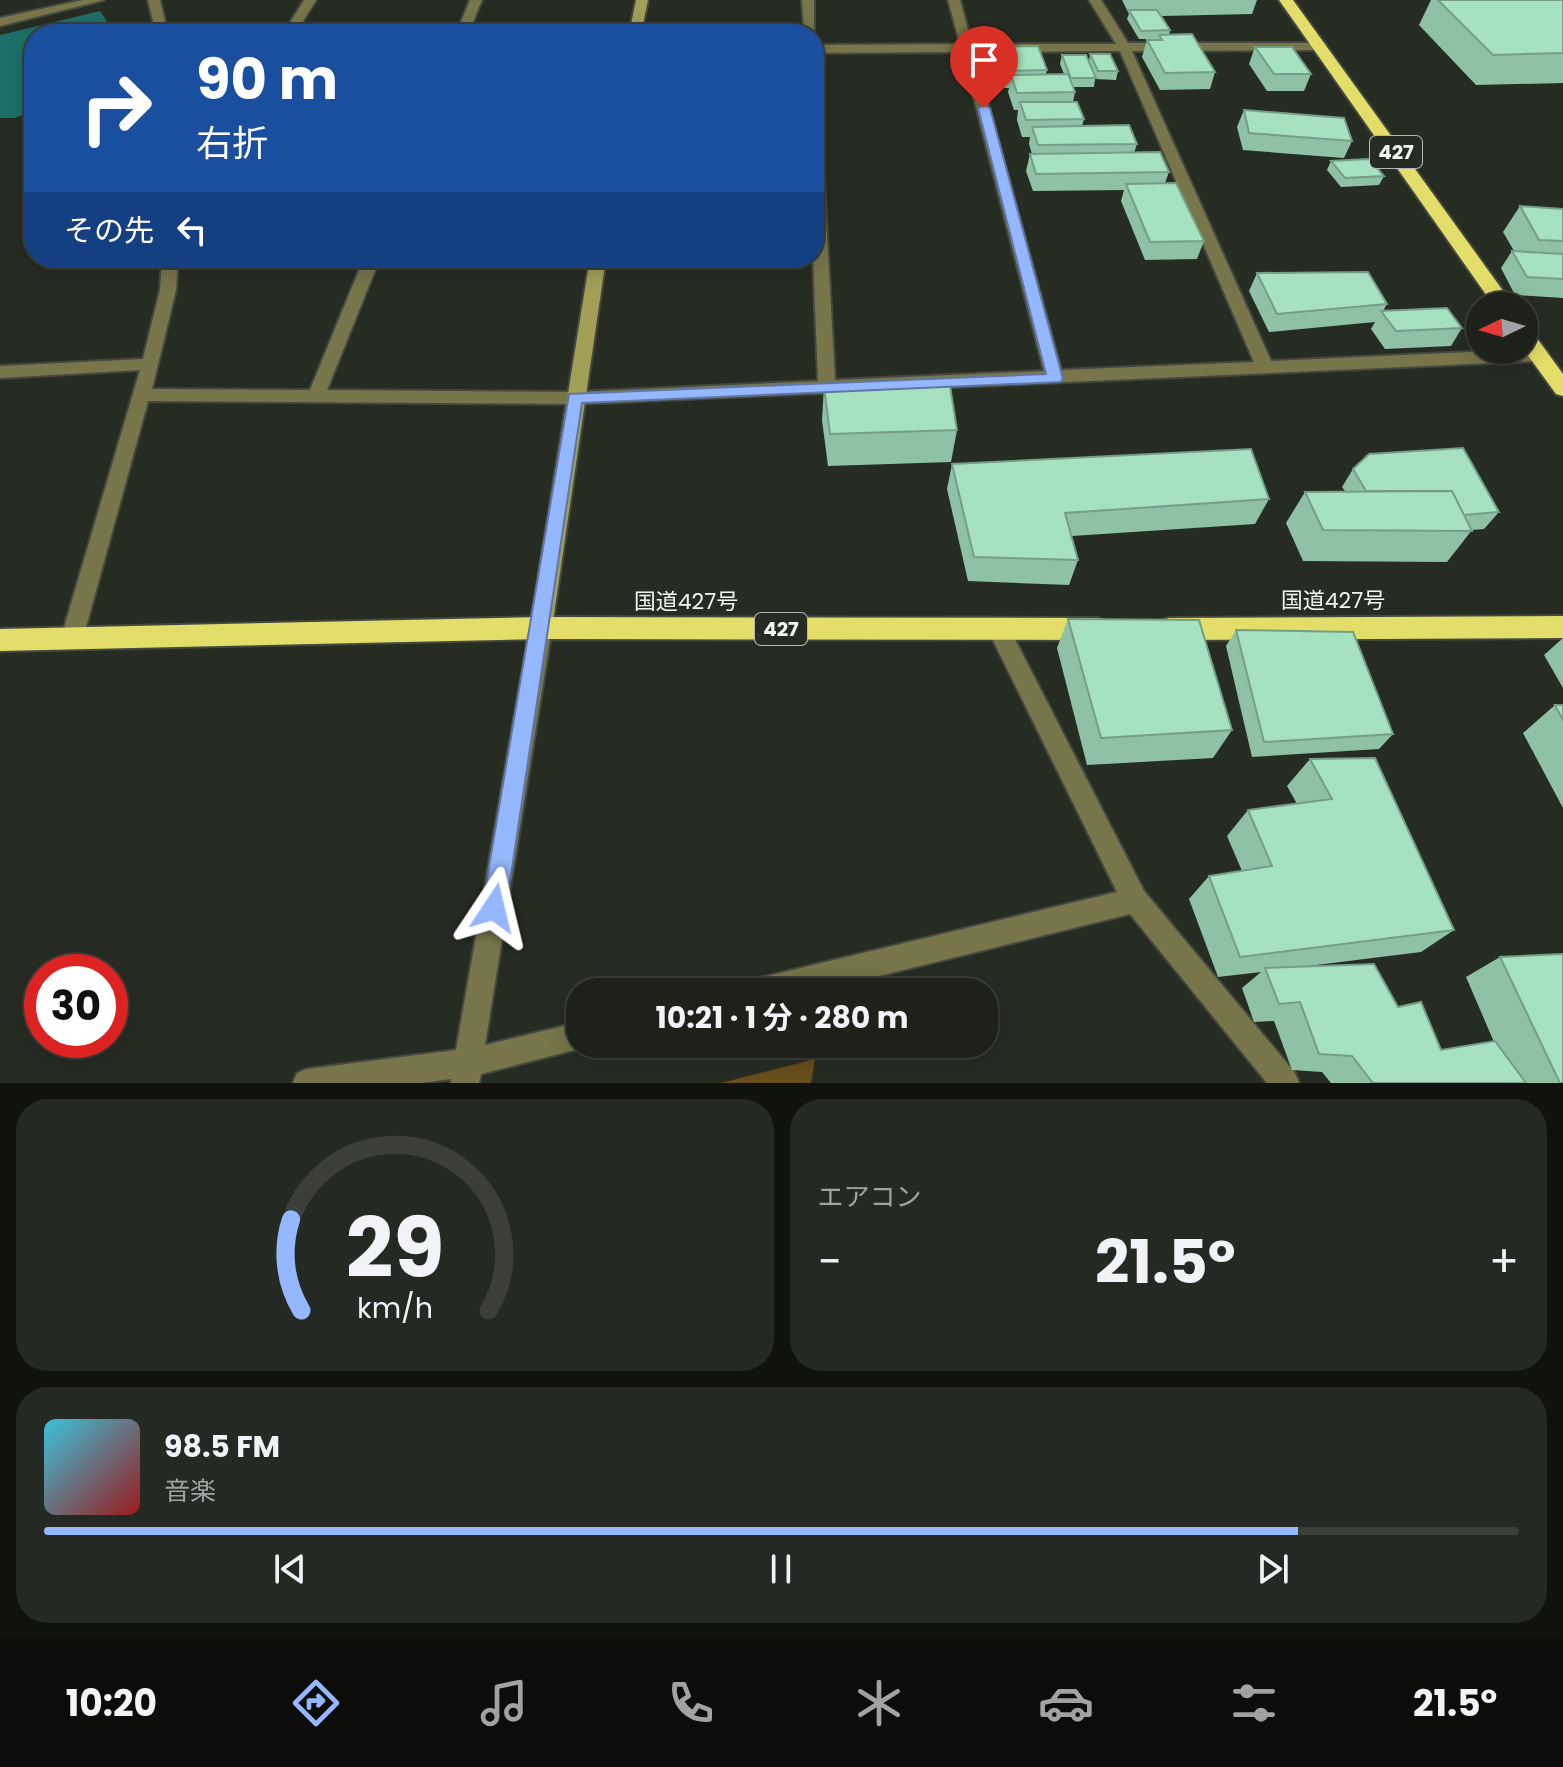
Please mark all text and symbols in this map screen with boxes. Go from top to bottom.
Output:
pin [950,26,1018,108]
icon: arrive [962,38,1006,82]
text: 90 m [196,40,338,119]
icon: right [64,56,168,160]
text: 右折 [196,118,268,169]
road number: 427 [1370,136,1422,168]
icon: left [170,208,214,252]
text: その先 [64,209,154,252]
north arrow [1466,292,1538,364]
map controls [1466,292,1538,364]
street label: 国道427号 [1281,585,1385,616]
street label: 国道427号 [634,586,738,617]
road number: 427 [755,613,807,645]
position arrow [452,866,536,950]
speed limit sign: 30 [24,954,128,1058]
text: 10:21 · 1 分 · 280 m [655,996,909,1039]
text: エアコン [818,1179,922,1215]
text: 29 [345,1190,444,1306]
text: 21.5° [1095,1220,1236,1304]
text: − [818,1231,842,1292]
text: + [1489,1231,1519,1292]
text: km/h [357,1288,433,1328]
text: 98.5 FM [164,1425,280,1468]
text: 音楽 [164,1473,216,1509]
icon: previous [268,1547,312,1591]
icon: pause [759,1547,803,1591]
icon: next [1251,1547,1295,1591]
icon: directions [288,1675,344,1731]
icon: music [476,1675,532,1731]
icon: phone [663,1675,719,1731]
icon: climate [851,1675,907,1731]
icon: car [1038,1675,1094,1731]
icon: filters [1226,1675,1282,1731]
text: 10:20 [66,1678,157,1729]
text: 21.5° [1413,1678,1497,1729]

